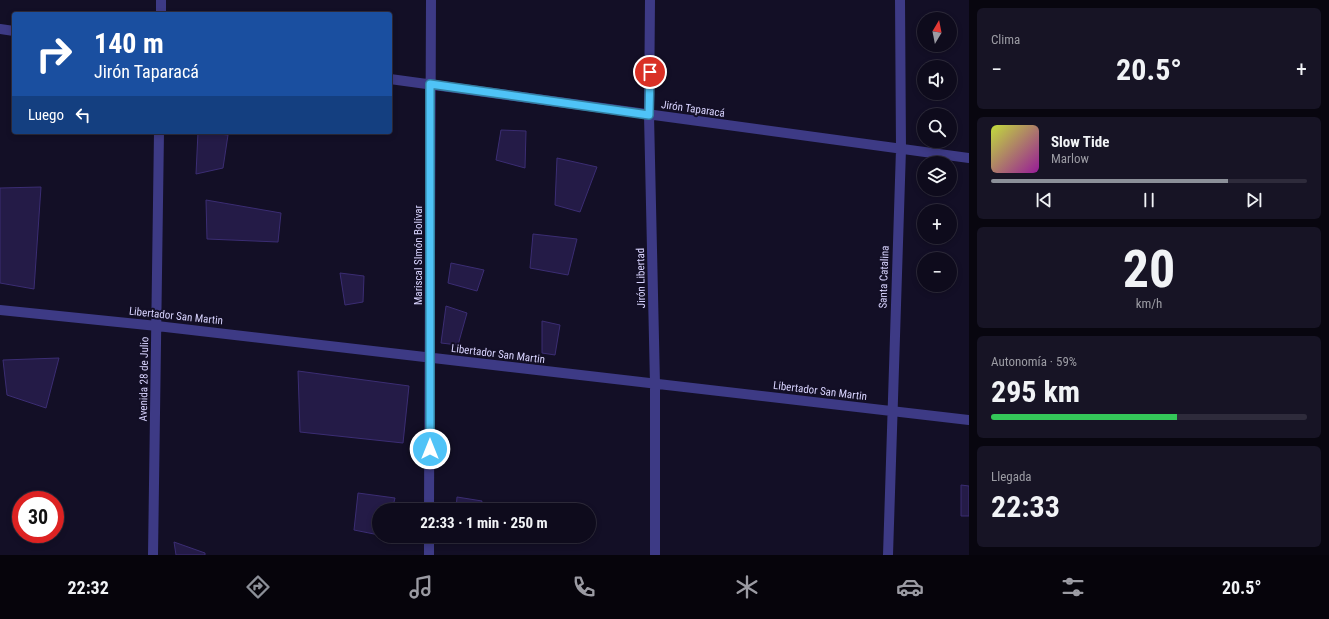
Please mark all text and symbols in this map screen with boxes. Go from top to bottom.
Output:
north arrow [917,12,957,52]
map controls [917,12,957,292]
text: 140 m [94,27,164,60]
icon: right [28,28,80,80]
text: Clima [991,32,1020,47]
text: 20.5° [1116,52,1182,87]
pin [633,55,667,89]
text: − [991,57,1002,82]
text: + [1296,57,1307,82]
button: sound [917,60,957,100]
text: Jirón Taparacá [94,61,199,82]
icon: arrive [639,61,661,83]
street label: Jirón Taparacá [660,98,726,120]
icon: left [72,104,94,126]
text: Luego [28,106,64,124]
button: search [917,108,957,148]
text: Slow Tide [1051,133,1109,151]
text: Marlow [1051,151,1089,166]
button: layers [917,156,957,196]
icon: previous [1033,189,1055,211]
icon: pause [1138,189,1160,211]
icon: next [1243,189,1265,211]
street label: Mariscal SImón Bolívar [412,204,425,305]
button: + [917,204,957,244]
text: 20 [1123,239,1175,300]
street label: Santa Catalina [876,245,892,309]
street label: Jirón Libertad [634,248,648,308]
button: − [917,252,957,292]
text: km/h [1136,296,1162,311]
street label: Libertador San Martin [128,305,224,327]
street label: Avenida 28 de Julio [137,336,151,421]
street label: Libertador San Martin [450,342,546,366]
text: Autonomía · 59% [991,354,1077,369]
text: 295 km [991,374,1080,409]
street label: Libertador San Martin [772,379,868,403]
position arrow [409,428,451,470]
text: Llegada [991,469,1032,484]
text: 22:33 [991,489,1060,524]
speed limit sign: 30 [12,491,64,543]
text: 22:33 · 1 min · 250 m [420,514,548,532]
icon: directions [244,573,272,601]
icon: music [407,573,435,601]
icon: phone [570,573,598,601]
icon: climate [733,573,761,601]
icon: car [896,573,924,601]
icon: filters [1059,573,1087,601]
text: 22:32 [68,577,109,598]
text: 20.5° [1222,577,1261,598]

